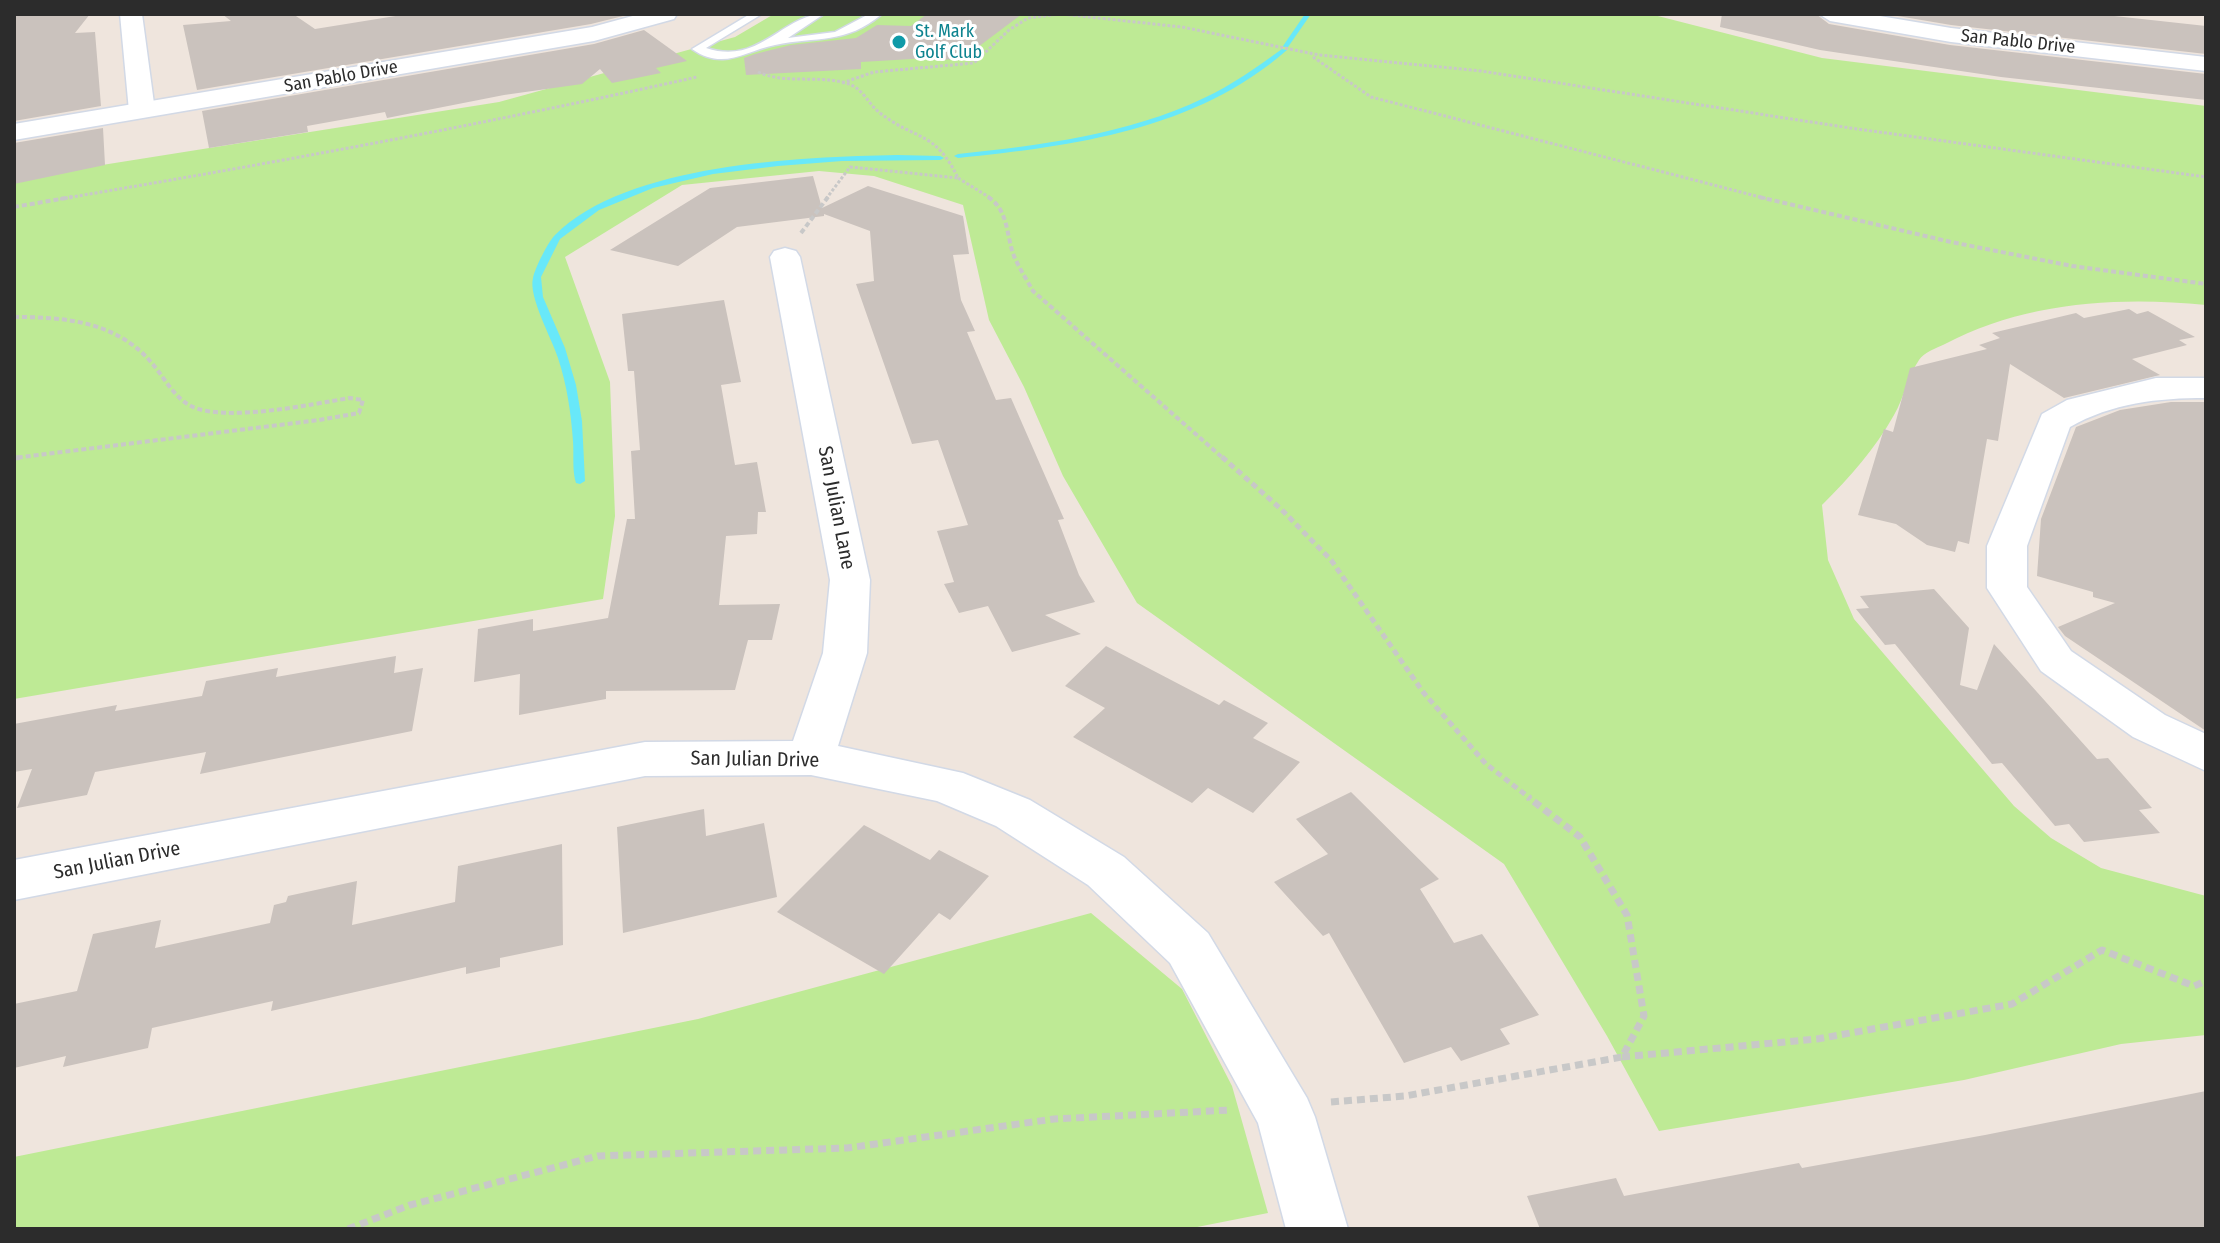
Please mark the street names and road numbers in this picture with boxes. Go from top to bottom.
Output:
street label: San Pablo Drive [1960,25,2076,59]
street label: San Pablo Drive [283,56,399,98]
street label: San Julian Lane [812,444,860,572]
street label: San Julian Drive [691,747,819,773]
street label: San Julian Drive [52,837,182,885]

